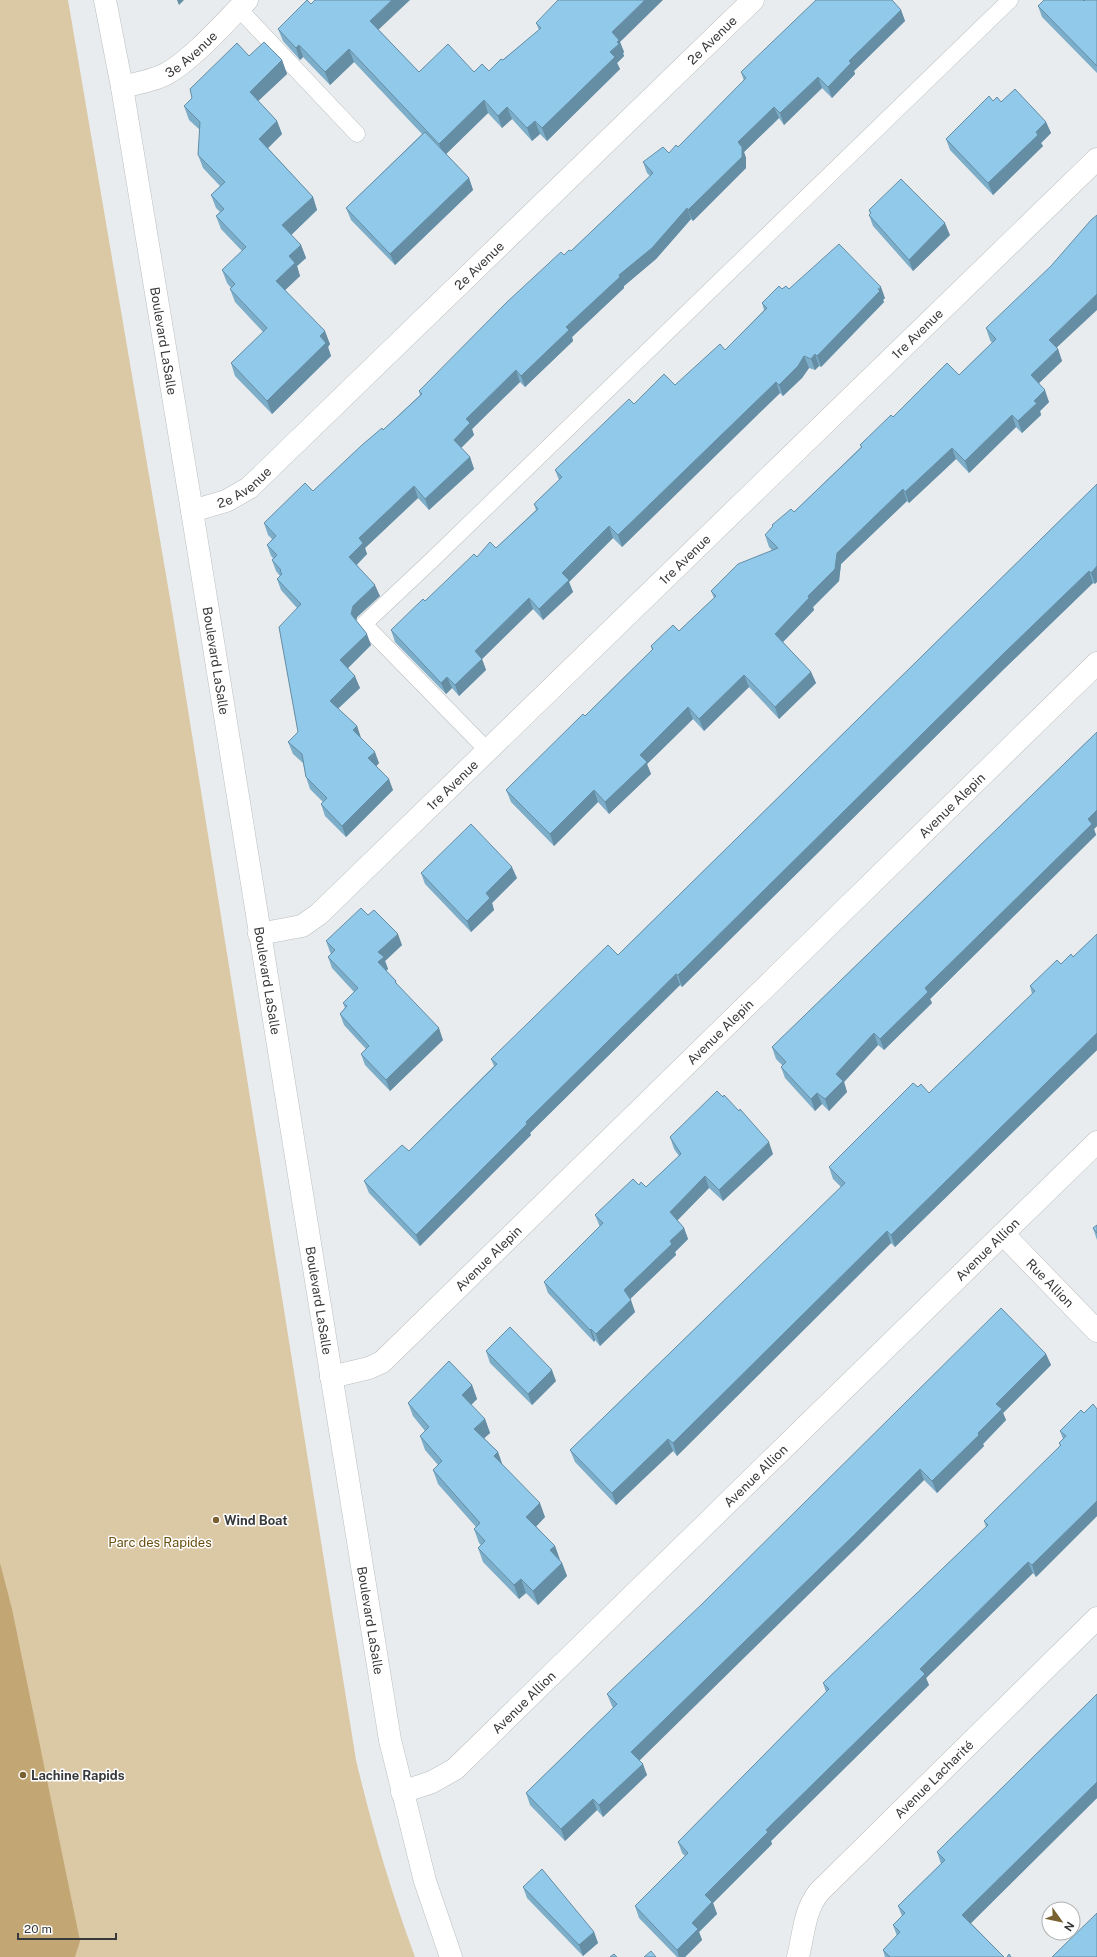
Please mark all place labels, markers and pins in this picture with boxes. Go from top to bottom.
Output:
place label: Wind Boat [224,1513,288,1528]
marker: Wind Boat [211,1515,221,1525]
place label: Lachine Rapids [31,1768,125,1783]
marker: Lachine Rapids [18,1770,28,1780]

